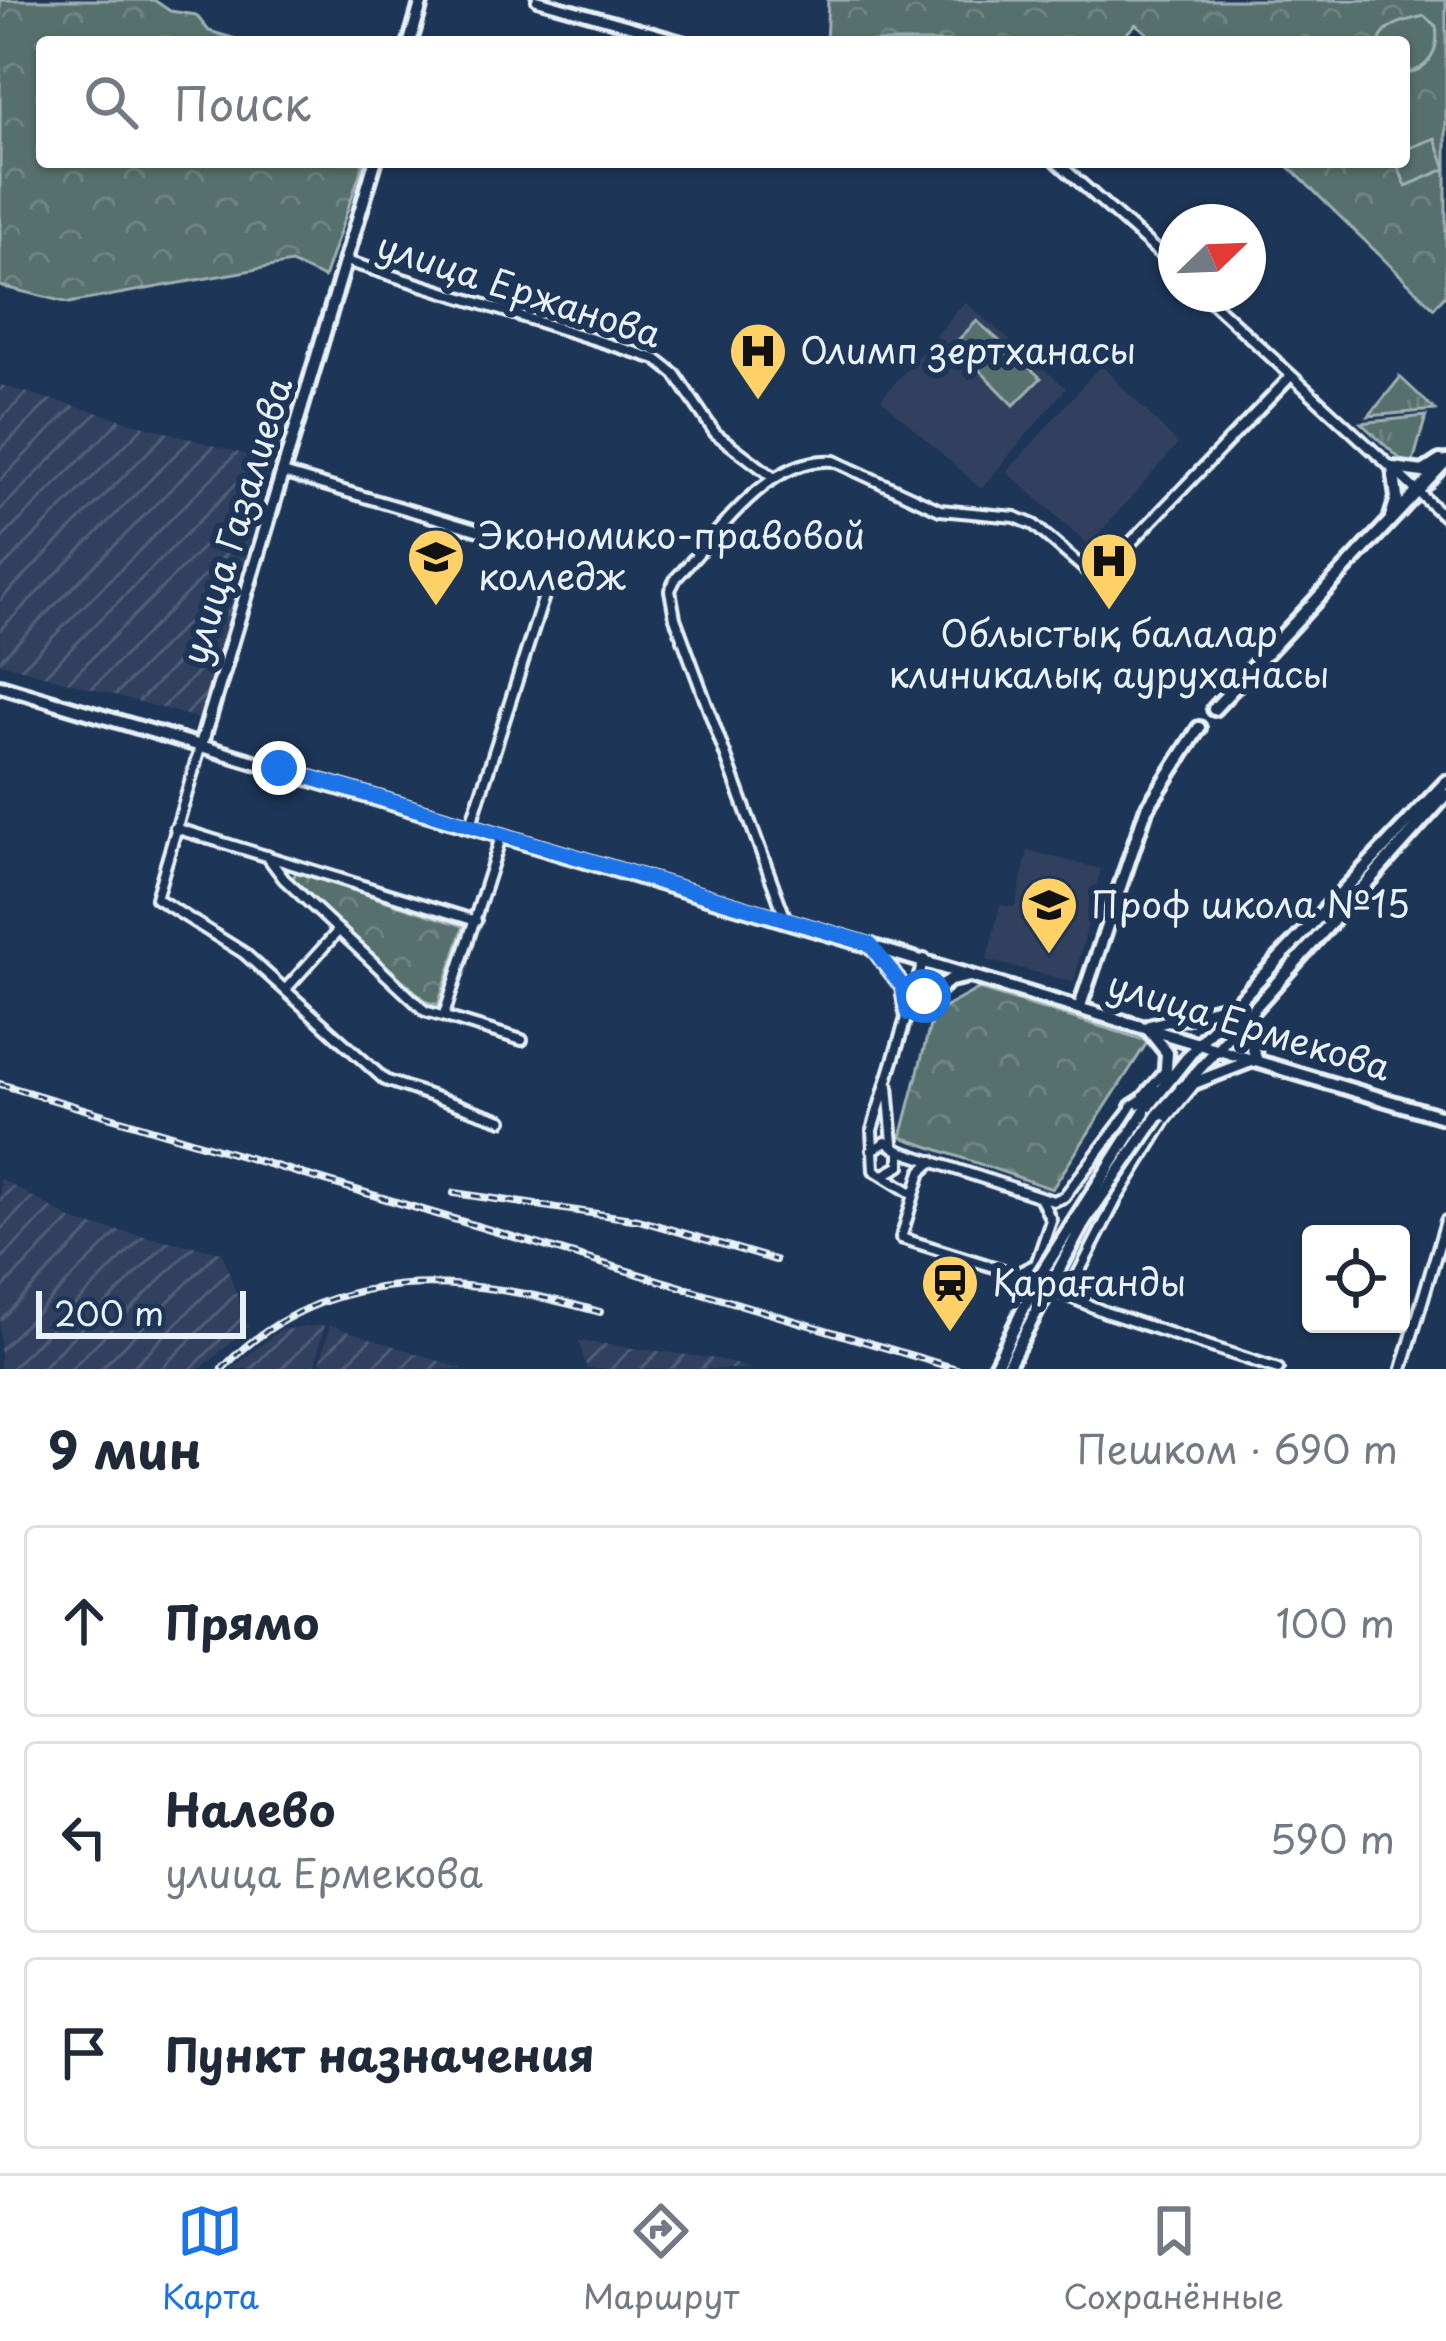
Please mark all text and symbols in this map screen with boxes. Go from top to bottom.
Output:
search box [36,36,1410,168]
text: Поиск [174,68,311,136]
icon: search [78,69,144,135]
north arrow [1158,204,1266,312]
street label: улица Ержанова [370,217,669,360]
hospital icon: Олимп зертханасы [727,320,789,402]
place label: Олимп зертханасы [800,322,1136,376]
street label: улица Газалиева [166,370,305,671]
place label: Экономико-правовой колледж [478,507,865,602]
school or university icon: Экономико-правовой колледж [405,526,467,608]
hospital icon: Облыстық балалар клиникалық ауруханасы [1078,530,1140,612]
place label: Облыстық балалар клиникалық ауруханасы [889,605,1329,700]
route end [252,741,306,795]
school or university icon: Проф школа №15 [1018,874,1080,956]
place label: Проф школа №15 [1091,876,1410,930]
street label: улица Ермекова [1101,955,1398,1093]
route start [897,969,951,1023]
map controls [1302,1225,1410,1333]
button: locate [1302,1225,1410,1333]
station icon: Қарағанды [919,1252,981,1334]
place label: Қарағанды [992,1254,1186,1308]
scale bar [36,1285,246,1338]
text: 200 m [54,1287,164,1337]
text: 9 мин [48,1409,202,1486]
text: Пешком · 690 m [1077,1418,1398,1477]
text: Прямо [165,1587,319,1655]
icon: ahead [51,1588,117,1654]
text: 100 m [1276,1592,1395,1651]
text: Налево [165,1774,335,1842]
icon: left [51,1804,117,1870]
text: 590 m [1269,1808,1395,1867]
text: улица Ермекова [165,1842,483,1901]
text: Пункт назначения [165,2019,595,2087]
icon: arrive [51,2020,117,2086]
tab: Карта [162,2198,259,2320]
tab: Маршрут [583,2198,739,2320]
tab: Сохранённые [1063,2198,1284,2320]

